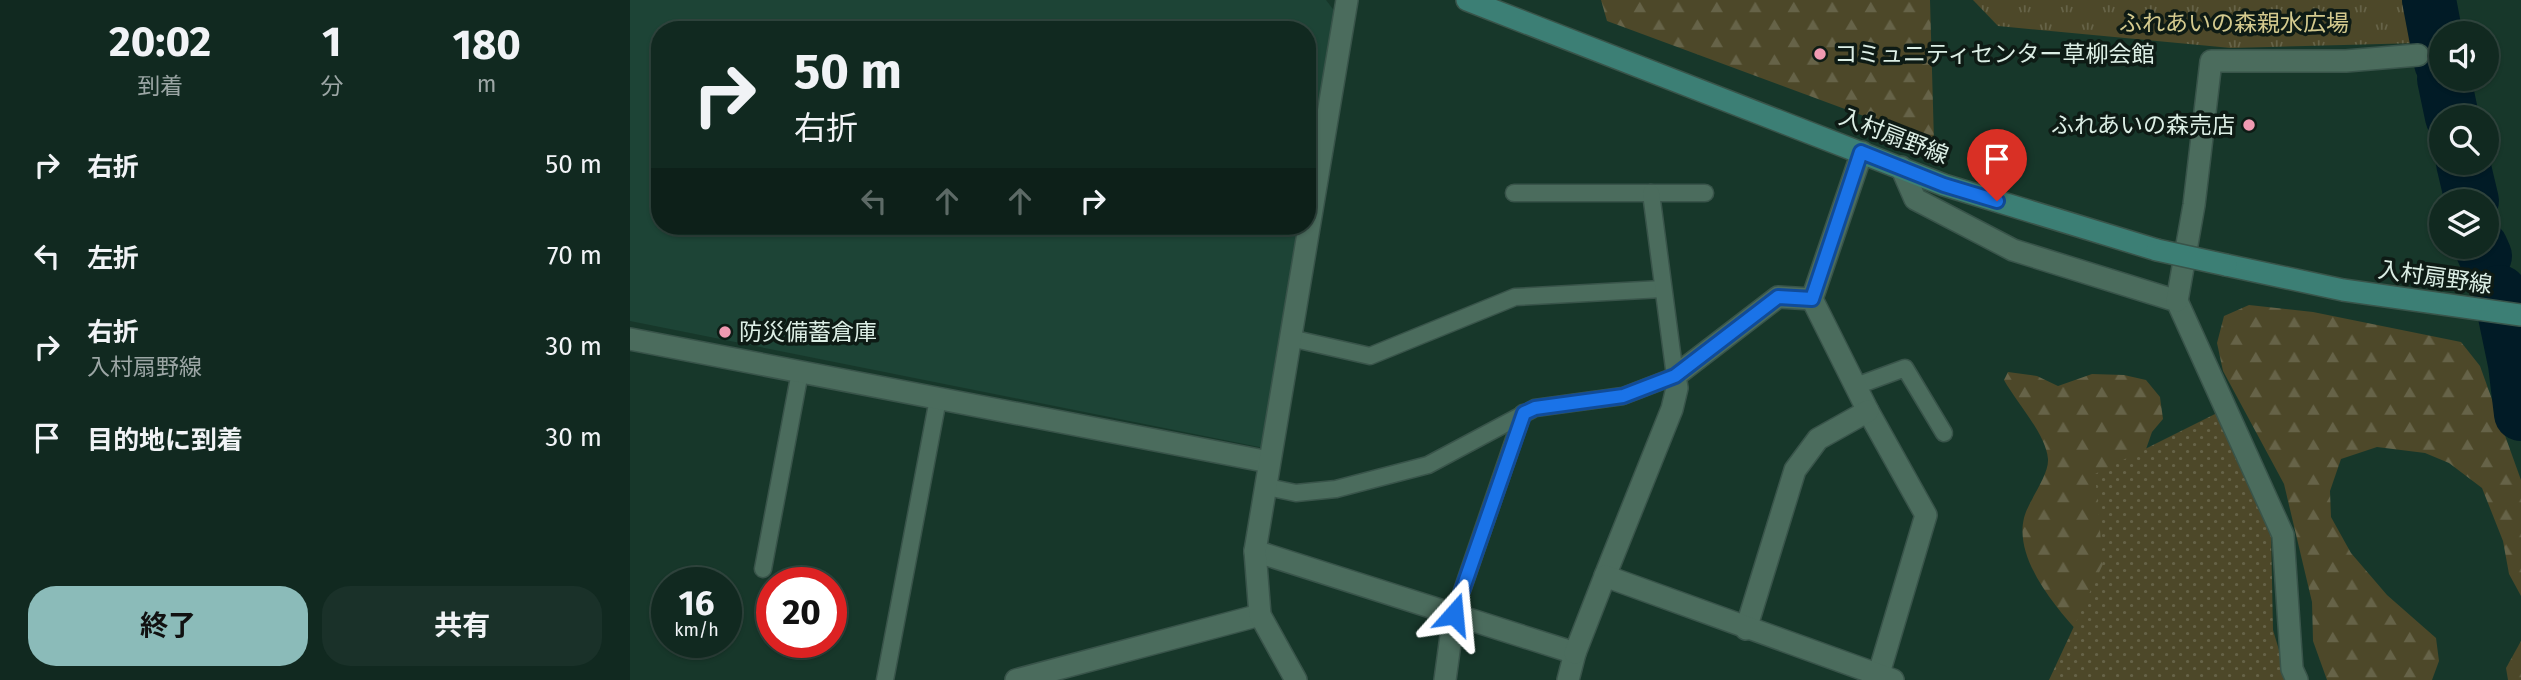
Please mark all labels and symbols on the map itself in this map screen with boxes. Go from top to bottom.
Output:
park label: ふれあいの森親水広場 [2119,9,2349,37]
place label: コミュニティセンター草柳会館 [1834,40,2155,68]
marker: コミュニティセンター草柳会館 [1812,46,1828,62]
street label: 入村扇野線 [1835,102,1953,170]
place label: ふれあいの森売店 [2051,111,2235,139]
marker: ふれあいの森売店 [2241,117,2257,133]
pin [1967,129,2027,201]
street label: 入村扇野線 [2376,255,2494,299]
place label: 防災備蓄倉庫 [739,318,877,346]
marker: 防災備蓄倉庫 [717,324,733,340]
speed limit sign: 20 [756,567,847,658]
position arrow [1417,577,1491,651]

